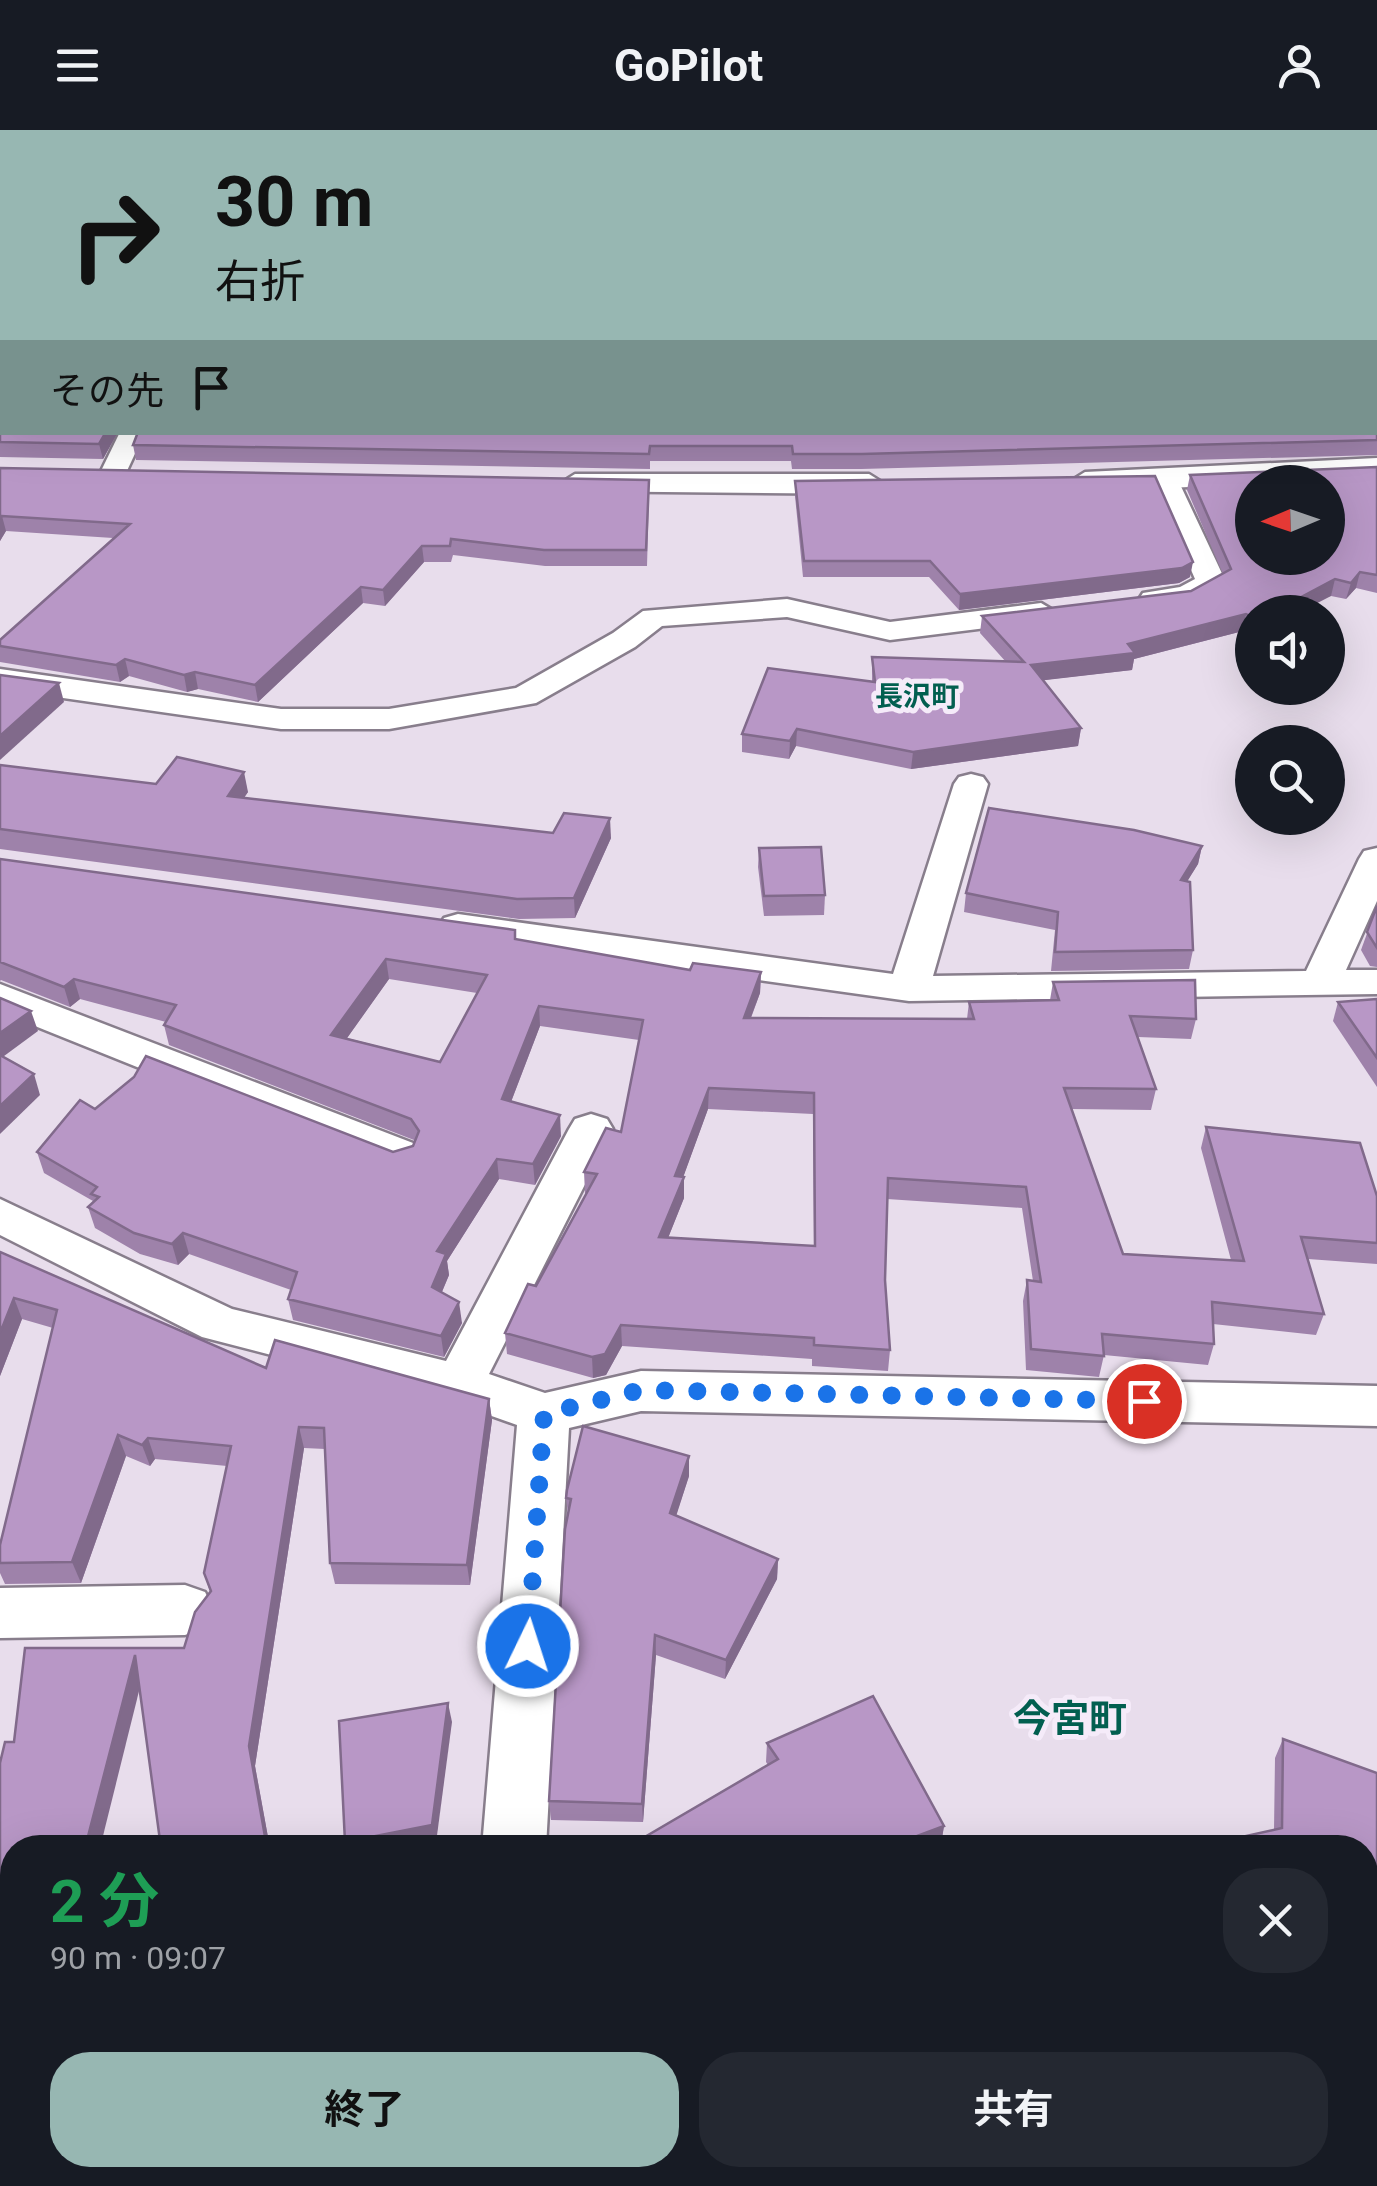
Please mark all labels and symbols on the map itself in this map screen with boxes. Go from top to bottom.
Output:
north arrow [1235,465,1345,575]
district label: 長沢町 [875,680,959,713]
pin [1102,1359,1187,1444]
position arrow [476,1594,580,1698]
district label: 今宮町 [1013,1697,1127,1741]

